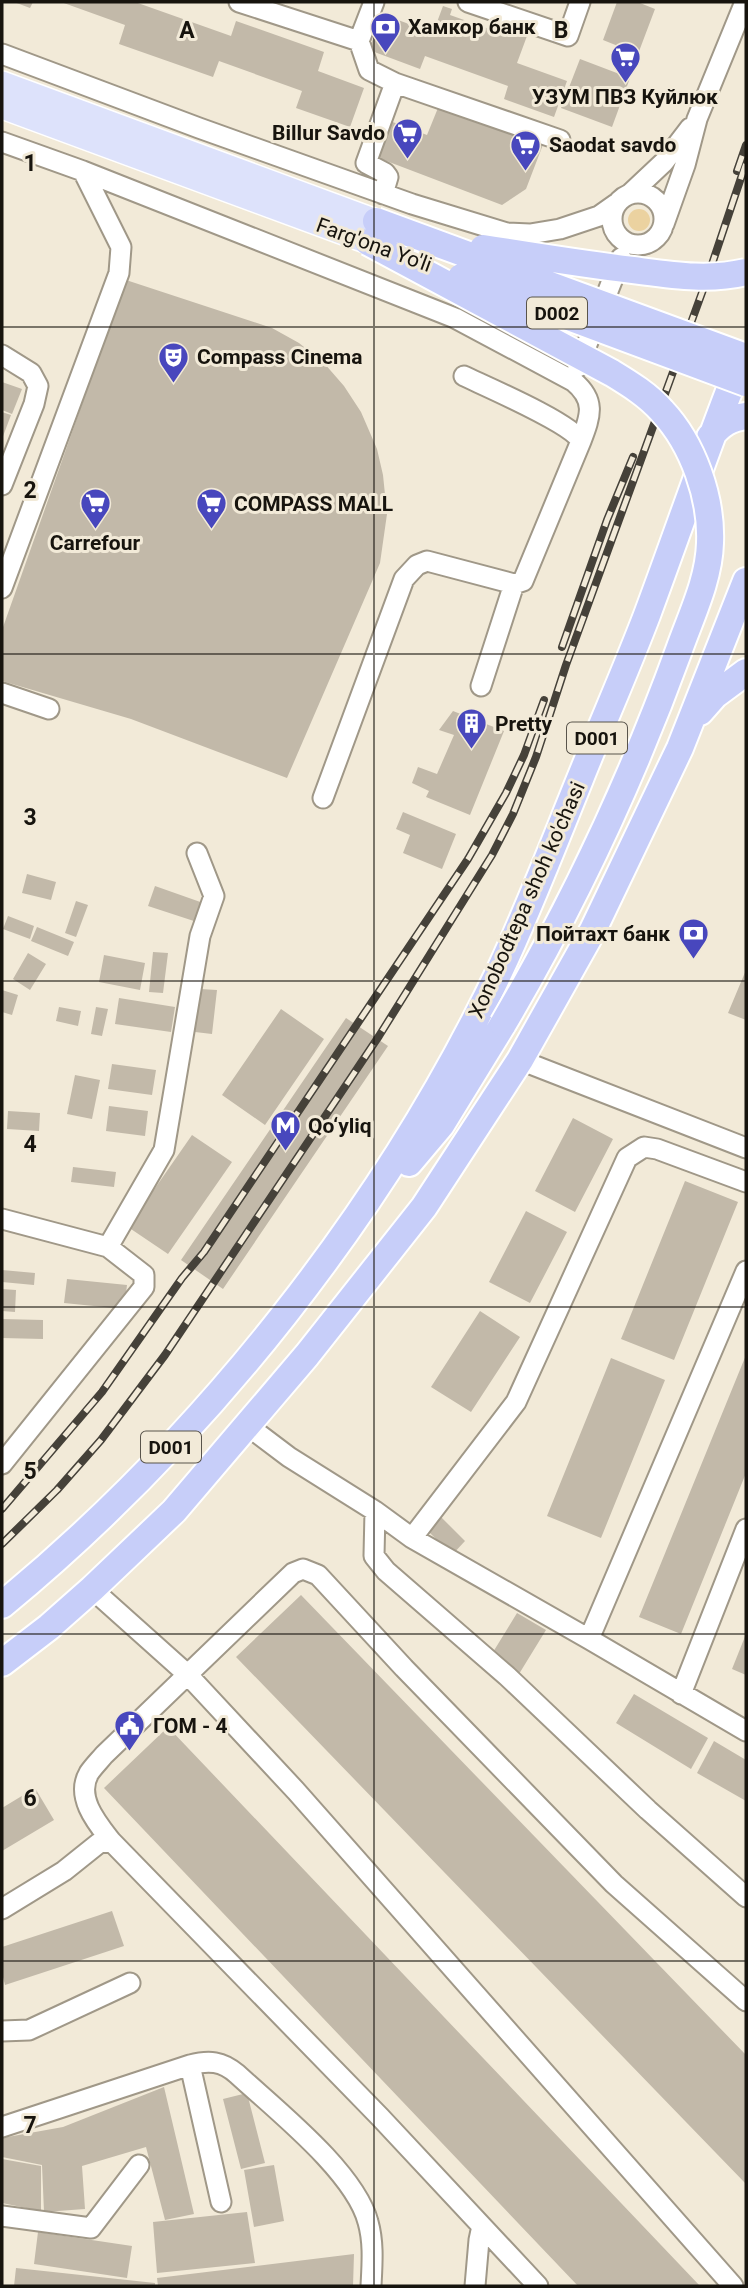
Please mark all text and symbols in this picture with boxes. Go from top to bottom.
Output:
bank icon: Хамкор банк [368,10,402,54]
place label: Хамкор банк [408,15,536,39]
text: A [179,17,195,44]
text: B [554,17,568,44]
supermarket icon: УЗУМ ПВЗ Куйлюк [608,40,642,84]
place label: УЗУМ ПВЗ Куйлюк [532,85,718,109]
supermarket icon: Billur Savdo [391,116,425,160]
place label: Billur Savdo [272,121,385,145]
supermarket icon: Saodat savdo [509,128,543,172]
place label: Saodat savdo [549,133,677,157]
text: 1 [23,150,37,177]
street label: Farg'ona Yo'li [313,213,435,277]
road number: D002 [527,298,587,328]
theatre icon: Compass Cinema [157,340,191,384]
place label: Compass Cinema [197,345,362,369]
text: 2 [23,477,37,504]
supermarket icon: Carrefour [78,486,112,530]
supermarket icon: COMPASS MALL [194,487,228,531]
place label: COMPASS MALL [234,492,393,516]
place label: Carrefour [50,531,140,555]
building icon: Pretty [455,707,489,751]
place label: Pretty [495,712,553,736]
road number: D001 [567,722,627,754]
street label: Xonobodtepa shoh ko'chasi [464,778,590,1022]
text: 3 [23,804,37,831]
bank icon: Пойтахт банк [676,917,710,961]
place label: Пойтахт банк [536,922,670,946]
metro station icon: Qo‘yliq [268,1109,302,1153]
place label: Qo‘yliq [308,1114,372,1138]
text: 4 [23,1131,37,1158]
road number: D001 [141,1432,201,1462]
text: 5 [23,1458,37,1485]
public building icon: ГОМ - 4 [113,1709,147,1753]
place label: ГОМ - 4 [153,1714,228,1738]
text: 6 [23,1785,37,1812]
text: 7 [23,2112,37,2139]

